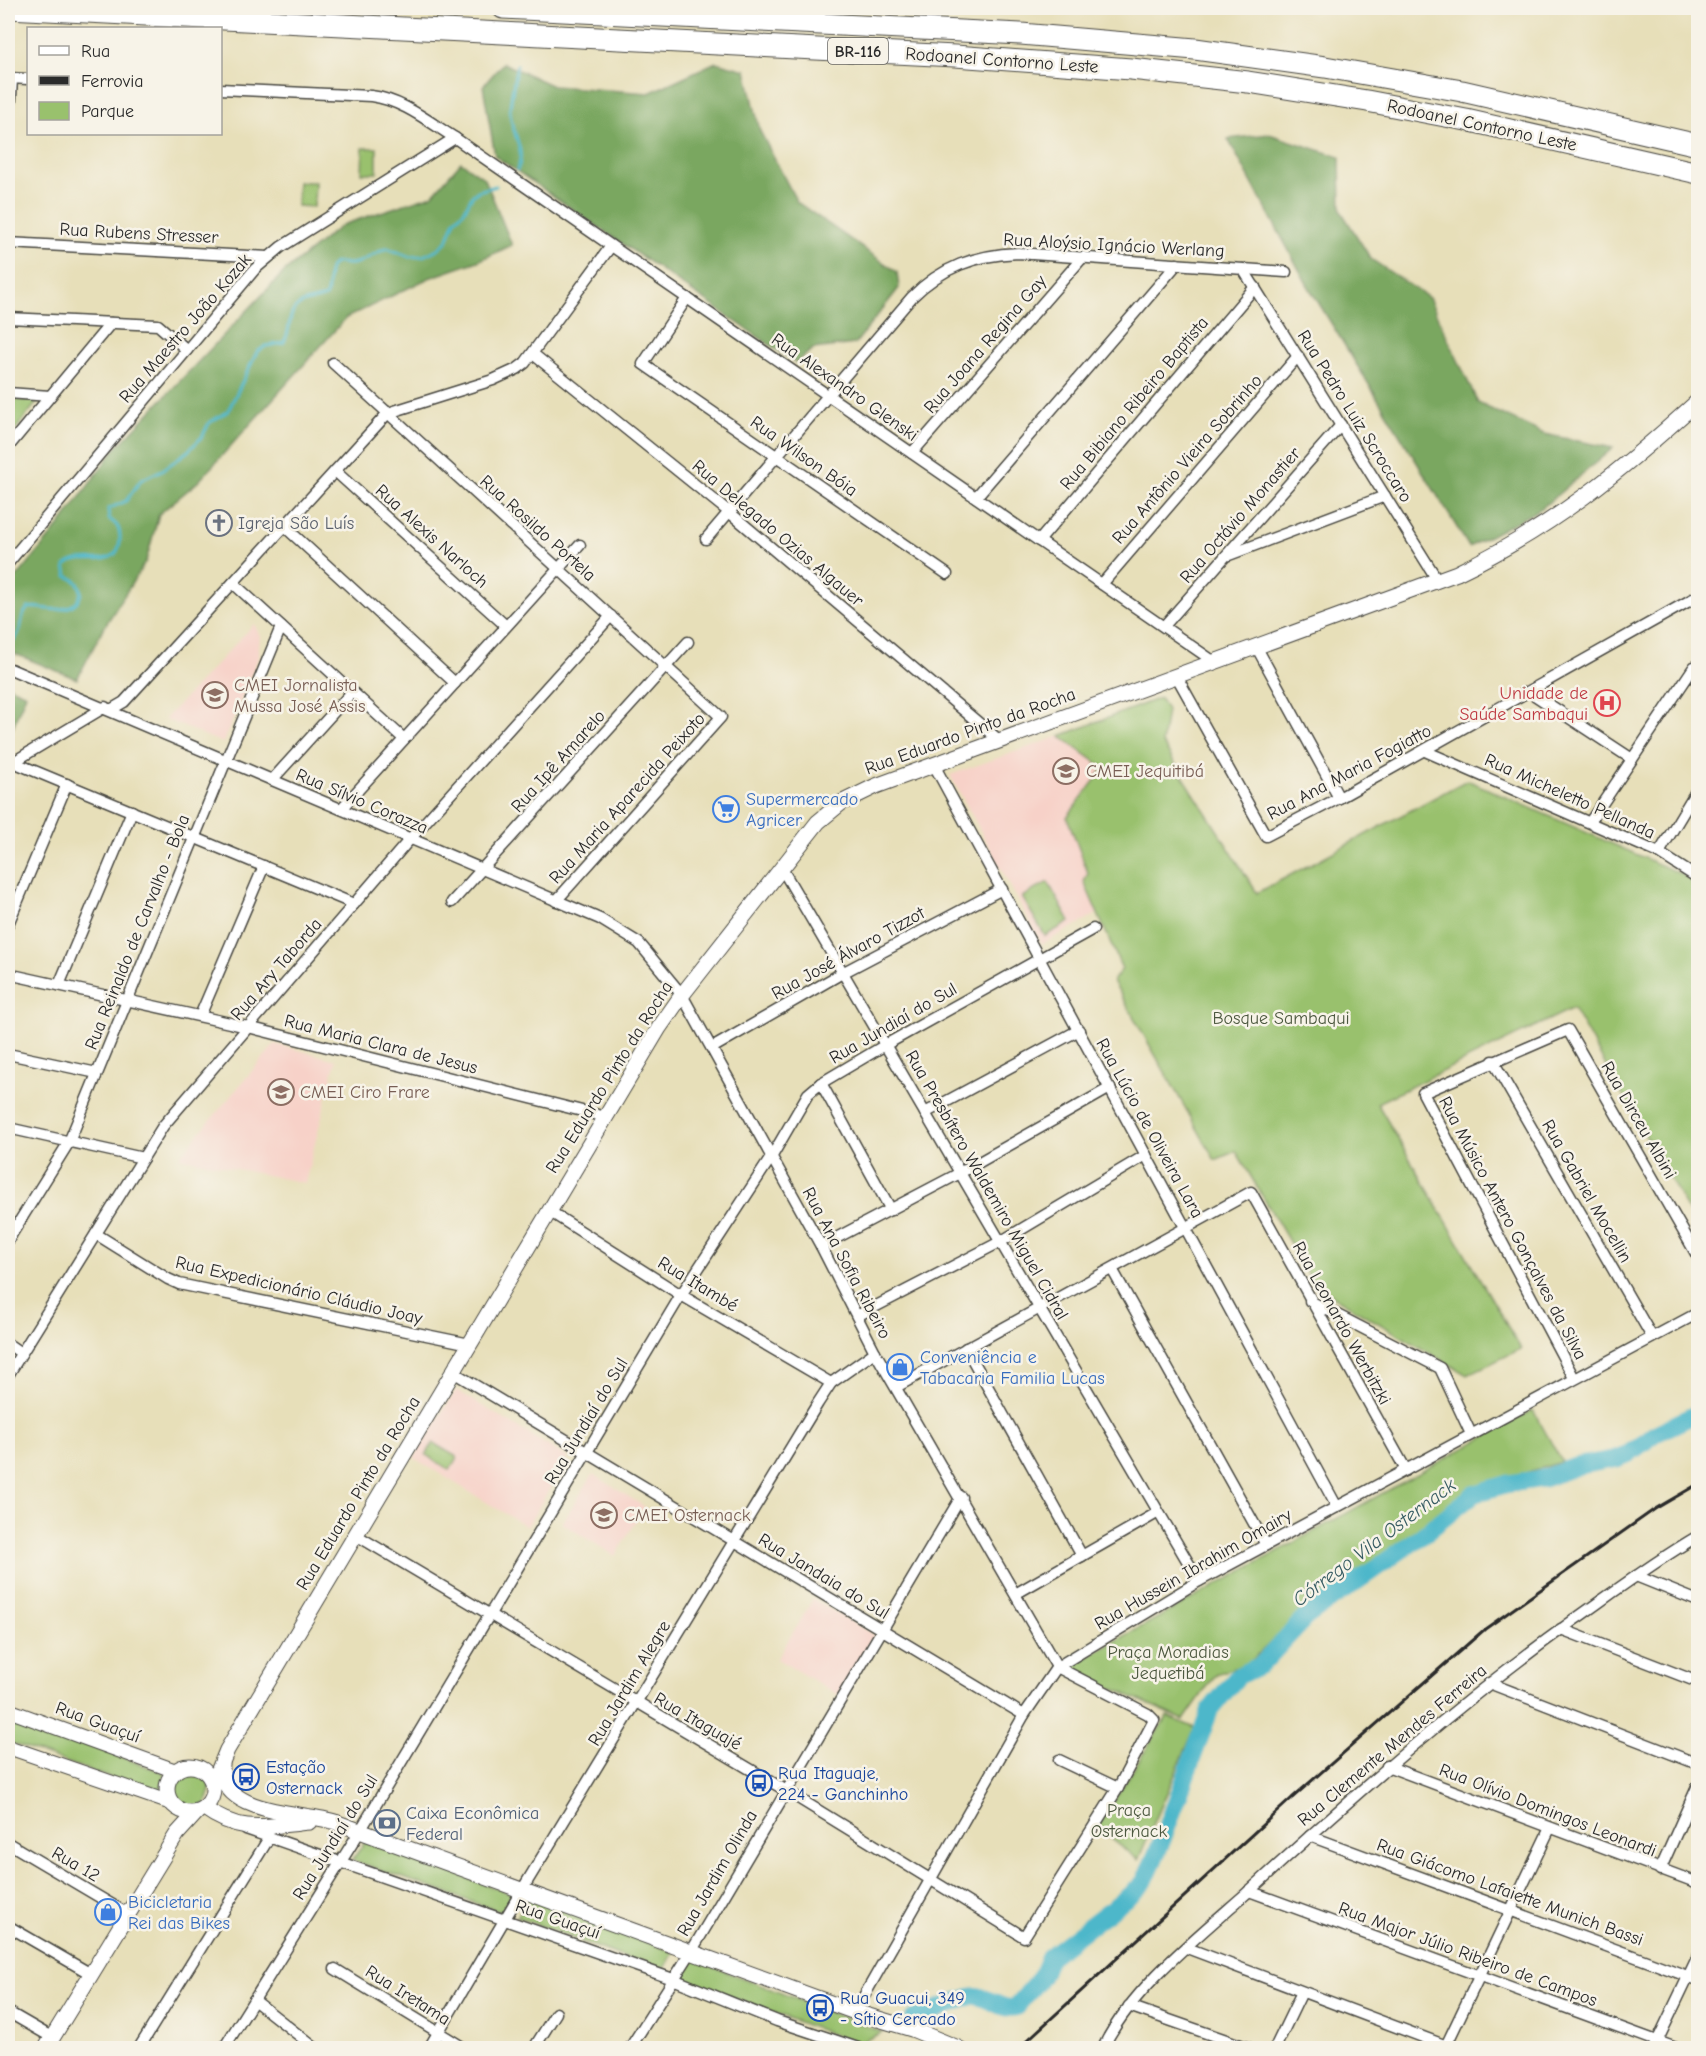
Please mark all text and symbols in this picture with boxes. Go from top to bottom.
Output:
legend [27,27,222,135]
road number: BR-116 [828,38,888,64]
text: Rua [81,41,110,62]
street label: Rodoanel Contorno Leste [905,43,1099,78]
text: Ferrovia [81,71,144,92]
street label: Rodoanel Contorno Leste [1385,95,1579,156]
text: Parque [81,101,134,122]
street label: Rua Rubens Stresser [59,219,220,248]
street label: Rua Aloýsio Ignácio Werlang [1003,229,1225,262]
street label: Rua Maestro João Kozak [115,249,256,407]
street label: Rua Joana Regina Gay [920,270,1052,418]
street label: Rua Bibiano Ribeiro Baptista [1056,313,1213,494]
street label: Rua Pedro Luiz Scroccaro [1293,326,1416,506]
street label: Rua Alexandro Glenski [767,329,922,446]
street label: Rua Antônio Vieira Sobrinho [1108,370,1267,548]
street label: Rua Wilson Bóia [746,412,861,501]
street label: Rua Octávio Monastier [1176,442,1306,588]
street label: Rua Delegado Ozias Algauer [688,456,868,612]
street label: Rua Rosildo Portela [475,471,600,586]
street label: Rua Alexis Narloch [371,480,492,593]
church icon: Igreja São Luís [204,508,234,538]
place label: Igreja São Luís [238,513,354,534]
place label: CMEI Jornalista Mussa José Assis [234,675,366,717]
school or university icon: CMEI Jornalista Mussa José Assis [200,680,230,710]
place label: Unidade de Saúde Sambaqui [1459,683,1588,725]
street label: Rua Eduardo Pinto da Rocha [862,684,1078,779]
hospital icon: Unidade de Saúde Sambaqui [1592,688,1622,718]
street label: Rua Ipê Amarelo [507,706,610,817]
street label: Rua Maria Aparecida Peixoto [545,708,710,888]
street label: Rua Ana Maria Fogiatto [1264,720,1435,825]
street label: Rua Micheletto Pellanda [1481,749,1658,844]
school or university icon: CMEI Jequitibá [1051,756,1081,786]
place label: CMEI Jequitibá [1086,761,1204,782]
street label: Rua Sílvio Corazza [293,764,431,839]
place label: Supermercado Agricer [746,789,858,831]
supermarket icon: Supermercado Agricer [711,794,741,824]
street label: Rua Reinaldo de Carvalho - Bola [81,811,194,1053]
street label: Rua José Álvaro Tizzot [768,901,929,1004]
street label: Rua Ary Taborda [226,914,326,1025]
street label: Rua Eduardo Pinto da Rocha [542,977,677,1177]
street label: Rua Jundiaí do Sul [826,978,961,1068]
park label: Bosque Sambaqui [1212,1008,1350,1029]
street label: Rua Maria Clara de Jesus [282,1010,480,1079]
street label: Rua Lúcio de Oliveira Lara [1091,1035,1208,1222]
street label: Rua Presbítero Waldemiro Miguel Cidral [901,1047,1073,1324]
street label: Rua Dirceu Albini [1596,1058,1681,1183]
school or university icon: CMEI Ciro Frare [266,1077,296,1107]
place label: CMEI Ciro Frare [300,1082,430,1103]
street label: Rua Músico Antero Gonçalves da Silva [1434,1093,1591,1363]
street label: Rua Gabriel Mocellin [1537,1116,1636,1266]
street label: Rua Ana Sofia Ribeiro [798,1184,895,1343]
street label: Rua Leonardo Werbitzki [1288,1238,1395,1409]
street label: Rua Expedicionário Cláudio Joay [173,1252,425,1329]
street label: Rua Itambé [654,1252,742,1317]
place label: Conveniência e Tabacaria Familia Lucas [920,1347,1105,1389]
shop icon: Conveniência e Tabacaria Familia Lucas [885,1352,915,1382]
street label: Rua Jundiaí do Sul [540,1354,632,1488]
street label: Rua Eduardo Pinto da Rocha [292,1392,425,1594]
water label: Córrego Vila Osternack [1288,1473,1461,1611]
school or university icon: CMEI Osternack [589,1500,619,1530]
street label: Rua Hussein Ibrahim Omairy [1091,1504,1296,1634]
place label: CMEI Osternack [624,1505,751,1526]
street label: Rua Jandaia do Sul [754,1529,893,1624]
street label: Rua Jardim Alegre [584,1617,675,1750]
park label: Praça Moradias Jequetibá [1107,1642,1229,1684]
street label: Rua Clemente Mendes Ferreira [1293,1660,1491,1831]
street label: Rua Itaguajé [650,1688,745,1755]
street label: Rua Guaçuí [53,1697,144,1748]
place label: Estação Osternack [266,1757,343,1799]
street label: Rua Olívio Domingos Leonardi [1436,1759,1659,1862]
bus stop icon: Estação Osternack [231,1762,261,1792]
place label: Rua Itaguaje, 224 - Ganchinho [778,1763,908,1805]
bus stop icon: Rua Itaguaje, 224 - Ganchinho [744,1768,774,1798]
street label: Rua Jundiaí do Sul [288,1771,382,1904]
park label: Praça Osternack [1091,1800,1168,1842]
place label: Caixa Econômica Federal [406,1803,539,1845]
street label: Rua Jardim Olinda [673,1806,762,1940]
bank icon: Caixa Econômica Federal [372,1808,402,1838]
street label: Rua Giácomo Lafaiette Munich Bassi [1374,1834,1646,1951]
street label: Rua 12 [48,1842,103,1886]
place label: Bicicletaria Rei das Bikes [128,1892,230,1934]
street label: Rua Guaçuí [513,1895,604,1944]
shop icon: Bicicletaria Rei das Bikes [93,1897,123,1927]
street label: Rua Major Júlio Ribeiro de Campos [1336,1898,1600,2011]
street label: Rua Iretama [361,1961,454,2030]
place label: Rua Guacui, 349 - Sítio Cercado [840,1988,965,2030]
bus stop icon: Rua Guacui, 349 - Sítio Cercado [805,1993,835,2023]

